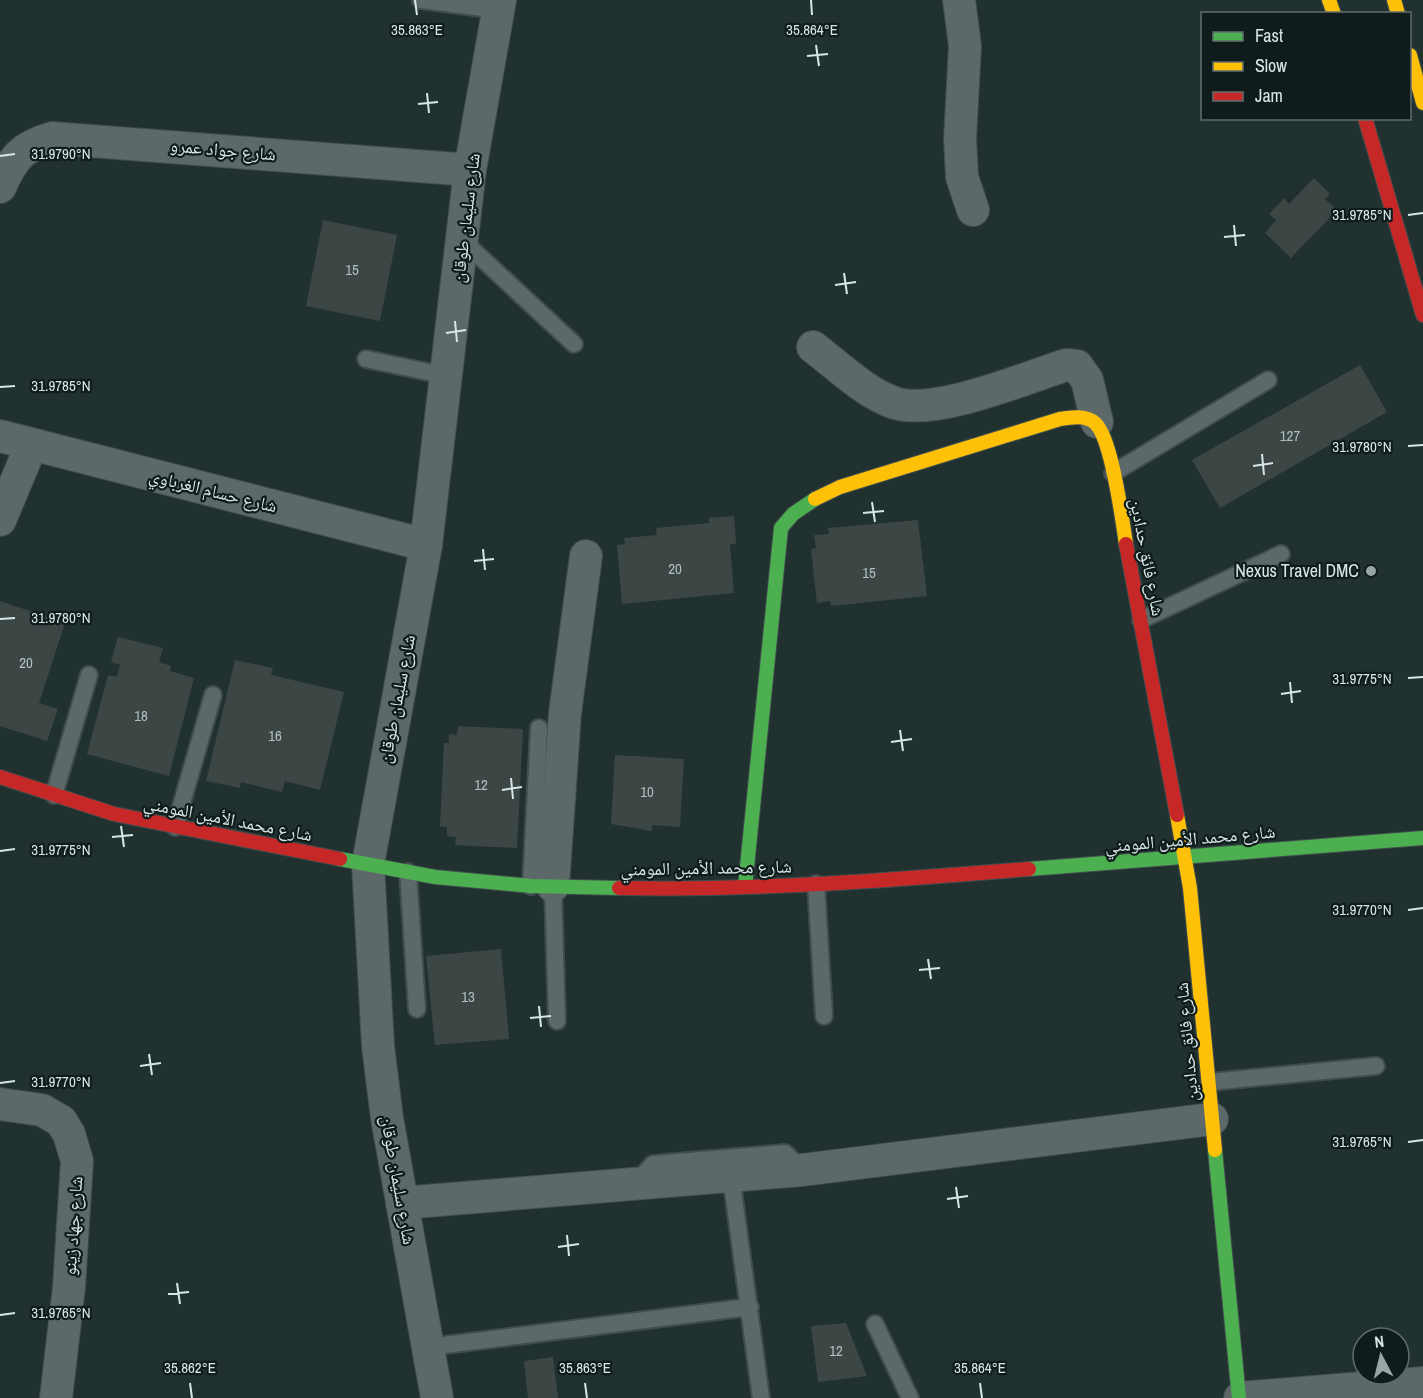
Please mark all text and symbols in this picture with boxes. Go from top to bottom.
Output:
legend [1201,12,1411,120]
text: 35.863°E [391,19,443,40]
text: 35.864°E [786,19,838,40]
text: Fast [1255,23,1283,48]
text: Slow [1255,53,1287,78]
text: Jam [1255,83,1283,108]
street label: شارع جواد عمرو [169,132,277,167]
text: 31.9790°N [31,143,91,164]
street label: شارع سليمان طوقان [445,152,486,284]
text: 31.9785°N [1332,204,1392,225]
house number: 15 [345,259,359,280]
text: 31.9785°N [31,375,91,396]
house number: 127 [1280,425,1300,446]
text: 31.9780°N [1332,436,1392,457]
street label: شارع حسام الغرباوي [146,463,280,521]
street label: شارع فائق حدادين [1124,496,1171,618]
house number: 20 [668,558,682,579]
place label: Nexus Travel DMC [1235,558,1359,583]
house number: 15 [862,562,876,583]
marker: Nexus Travel DMC [1364,564,1378,578]
text: 31.9780°N [31,607,91,628]
street label: شارع سليمان طوقان [372,632,421,765]
house number: 20 [19,652,33,673]
text: 31.9775°N [1332,668,1392,689]
house number: 18 [134,705,148,726]
house number: 16 [268,725,282,746]
house number: 12 [474,774,488,795]
house number: 10 [640,781,654,802]
street label: شارع محمد الأمين المومني [141,790,315,850]
street label: شارع محمد الأمين المومني [1104,819,1277,861]
text: 31.9775°N [31,839,91,860]
street label: شارع محمد الأمين المومني [620,854,792,884]
text: 31.9770°N [1332,899,1392,920]
street label: شارع فائق حدادين [1169,981,1204,1103]
house number: 13 [461,986,475,1007]
text: 31.9770°N [31,1071,91,1092]
street label: شارع سليمان طوقان [375,1113,422,1246]
text: 31.9765°N [1332,1131,1392,1152]
street label: شارع جهاد زينو [57,1175,88,1276]
text: 31.9765°N [31,1302,91,1323]
north arrow [1351,1326,1411,1386]
text: N [1373,1330,1385,1353]
house number: 12 [829,1340,843,1361]
text: 35.862°E [164,1357,216,1378]
text: 35.863°E [559,1357,611,1378]
text: 35.864°E [954,1357,1006,1378]

